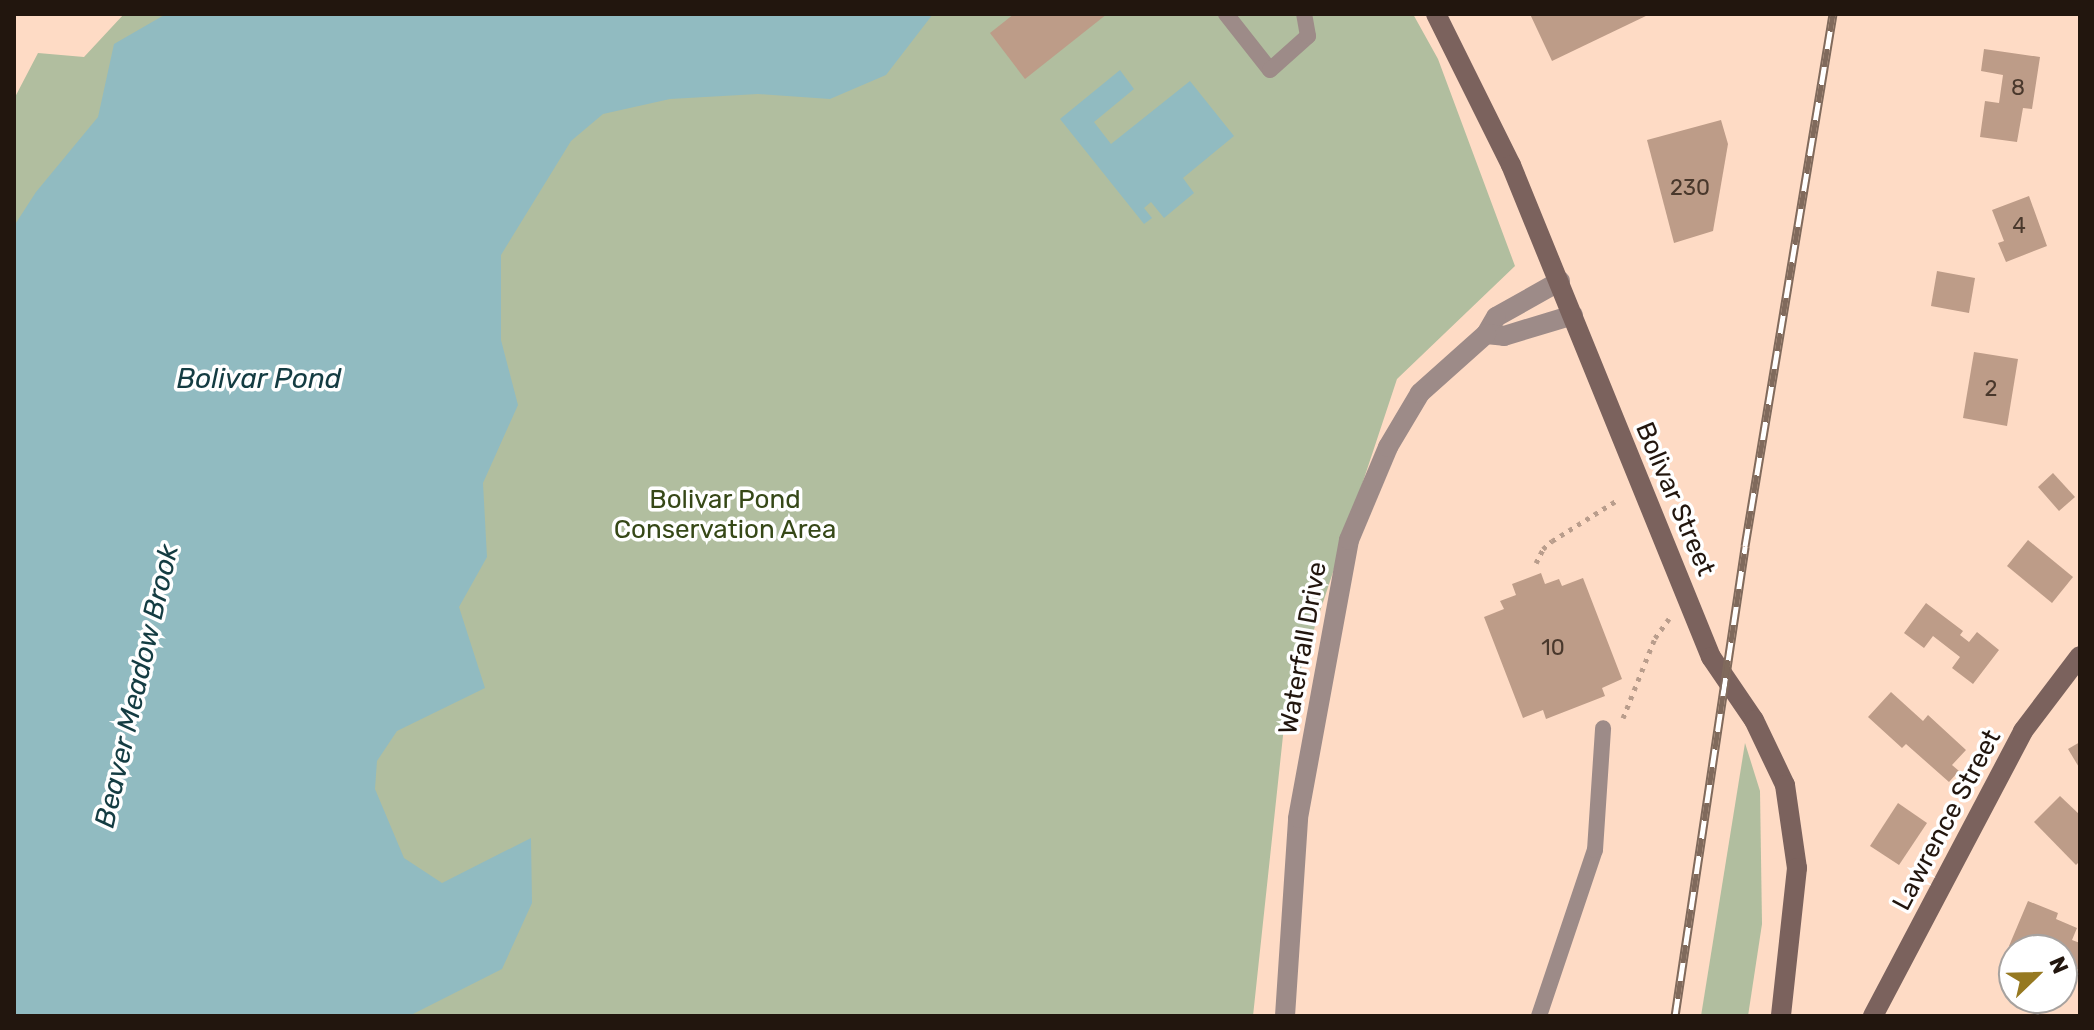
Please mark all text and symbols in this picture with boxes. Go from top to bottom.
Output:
house number: 8 [2011,75,2025,101]
house number: 230 [1670,175,1710,201]
house number: 4 [2012,213,2026,239]
water label: Bolivar Pond [176,362,342,396]
house number: 2 [1985,376,1997,402]
street label: Bolivar Street [1628,417,1722,581]
park label: Bolivar Pond Conservation Area [613,484,837,546]
water label: Beaver Meadow Brook [88,540,186,832]
street label: Waterfall Drive [1272,559,1334,737]
house number: 10 [1541,635,1565,661]
street label: Lawrence Street [1886,724,2008,916]
north arrow [1998,934,2078,1014]
text: N [2043,953,2074,978]

